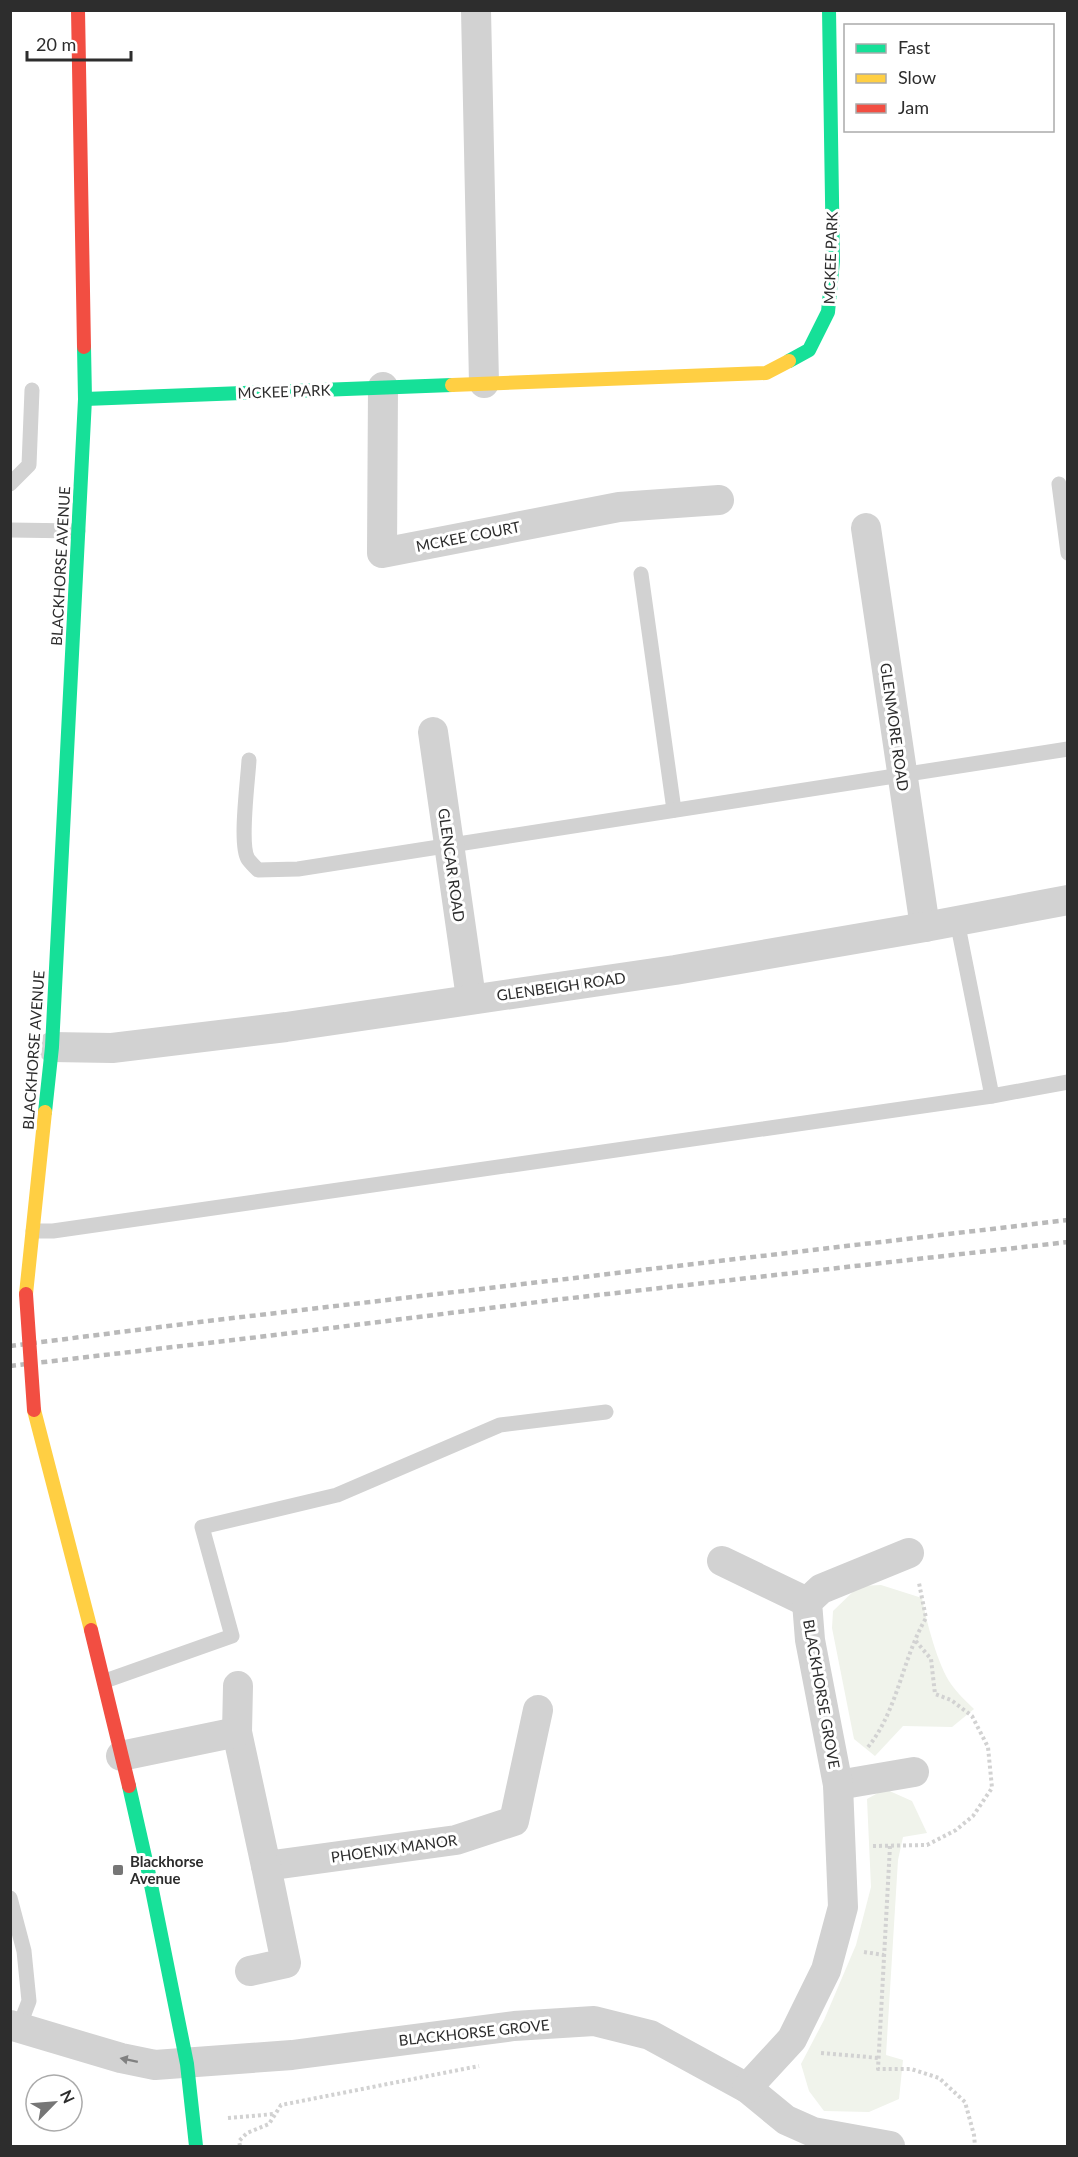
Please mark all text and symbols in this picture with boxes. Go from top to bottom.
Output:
scale bar [27,24,130,62]
legend [844,24,1054,132]
text: 20 m [36,33,76,55]
text: Fast [898,36,931,58]
text: Slow [898,66,936,88]
text: Jam [898,96,929,118]
street label: MCKEE PARK [819,211,841,305]
street label: MCKEE PARK [237,380,331,402]
street label: BLACKHORSE AVENUE [47,486,73,646]
street label: MCKEE COURT [414,517,522,555]
street label: GLENMORE ROAD [877,662,913,792]
street label: GLENCAR ROAD [435,807,469,923]
street label: GLENBEIGH ROAD [495,968,627,1004]
street label: BLACKHORSE AVENUE [18,970,48,1130]
street label: BLACKHORSE GROVE [800,1618,844,1770]
street label: PHOENIX MANOR [330,1830,459,1866]
place label: Blackhorse Avenue [129,1852,204,1887]
marker: Blackhorse Avenue [111,1863,125,1877]
street label: BLACKHORSE GROVE [398,2015,550,2049]
one-way arrow [120,2054,138,2064]
north arrow [24,2073,84,2133]
text: N [57,2087,79,2106]

